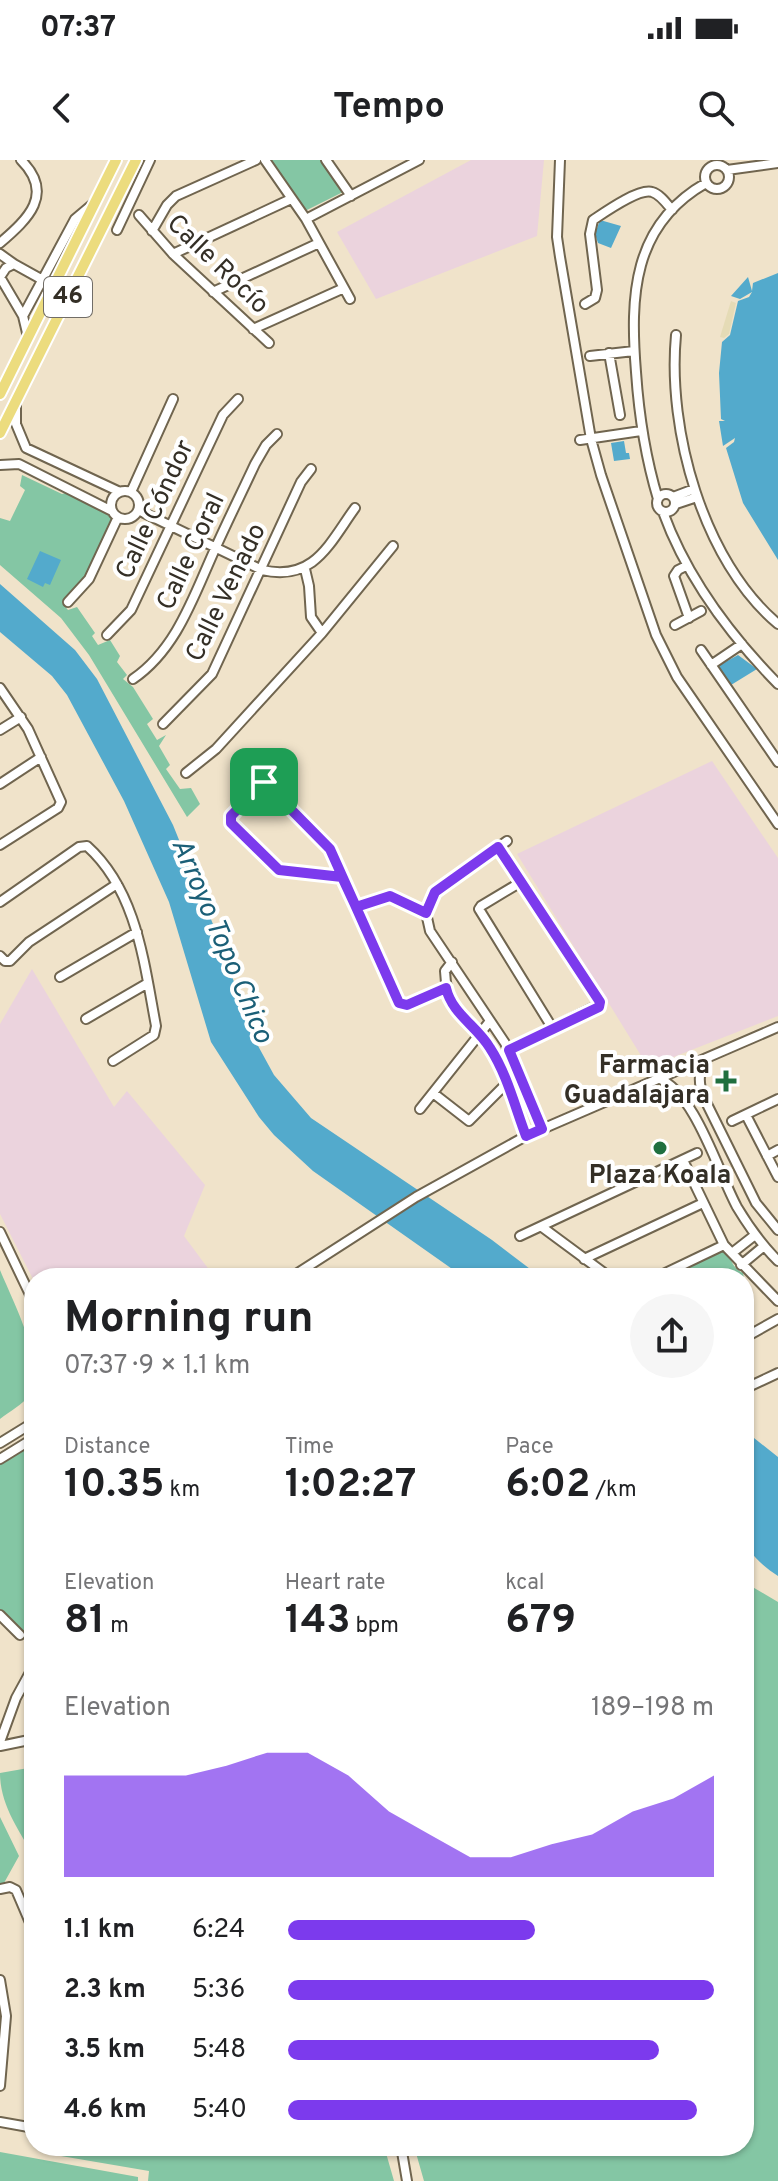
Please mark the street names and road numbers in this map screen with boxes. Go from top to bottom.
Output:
street label: Calle Rocío [159,208,275,322]
road number: 46 [44,277,92,317]
street label: Calle Cóndor [109,435,203,585]
street label: Calle Coral [150,488,234,616]
street label: Calle Venado [179,518,275,668]

